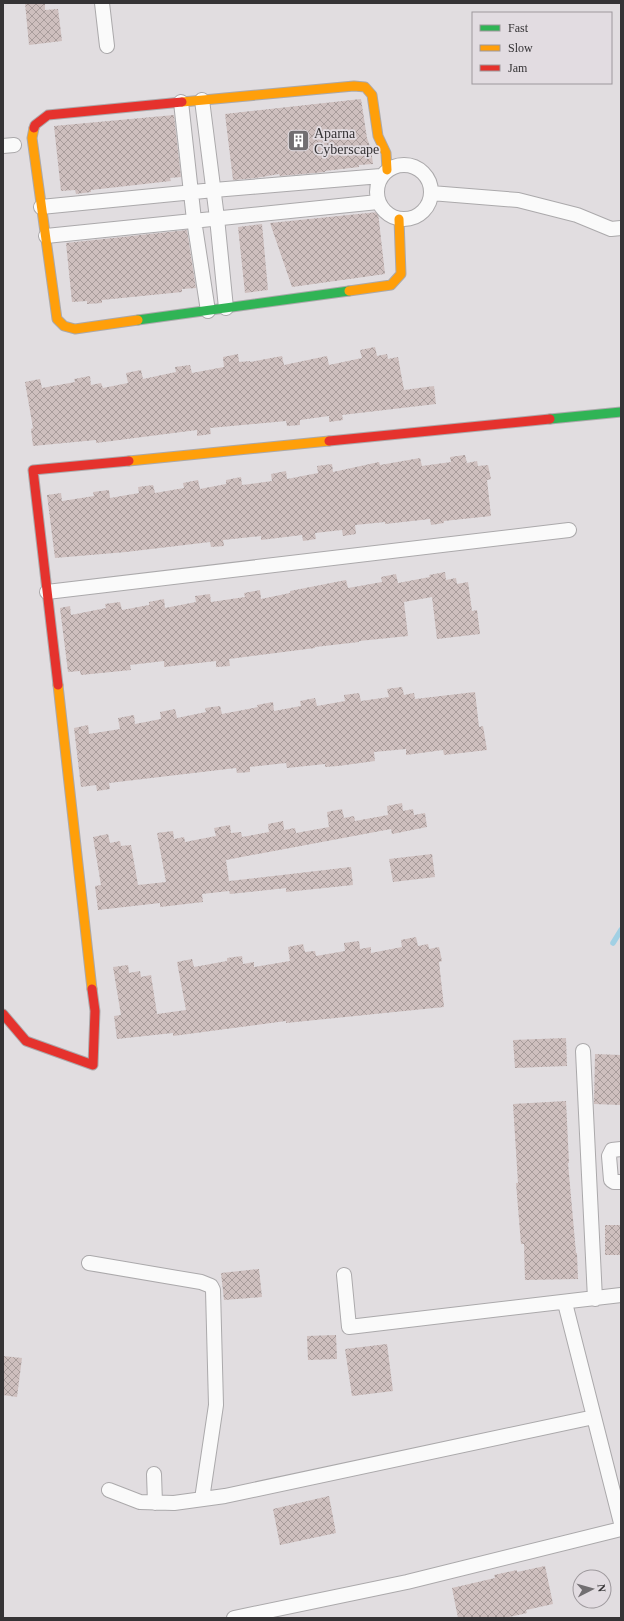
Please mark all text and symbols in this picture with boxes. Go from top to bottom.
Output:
legend [472,12,612,84]
text: Fast [508,21,529,35]
text: Slow [508,41,533,55]
text: Jam [508,61,528,75]
place label: Aparna Cyberscape [314,126,379,157]
building icon: Aparna Cyberscape [286,128,312,154]
north arrow [572,1569,612,1609]
text: N [596,1583,608,1593]

